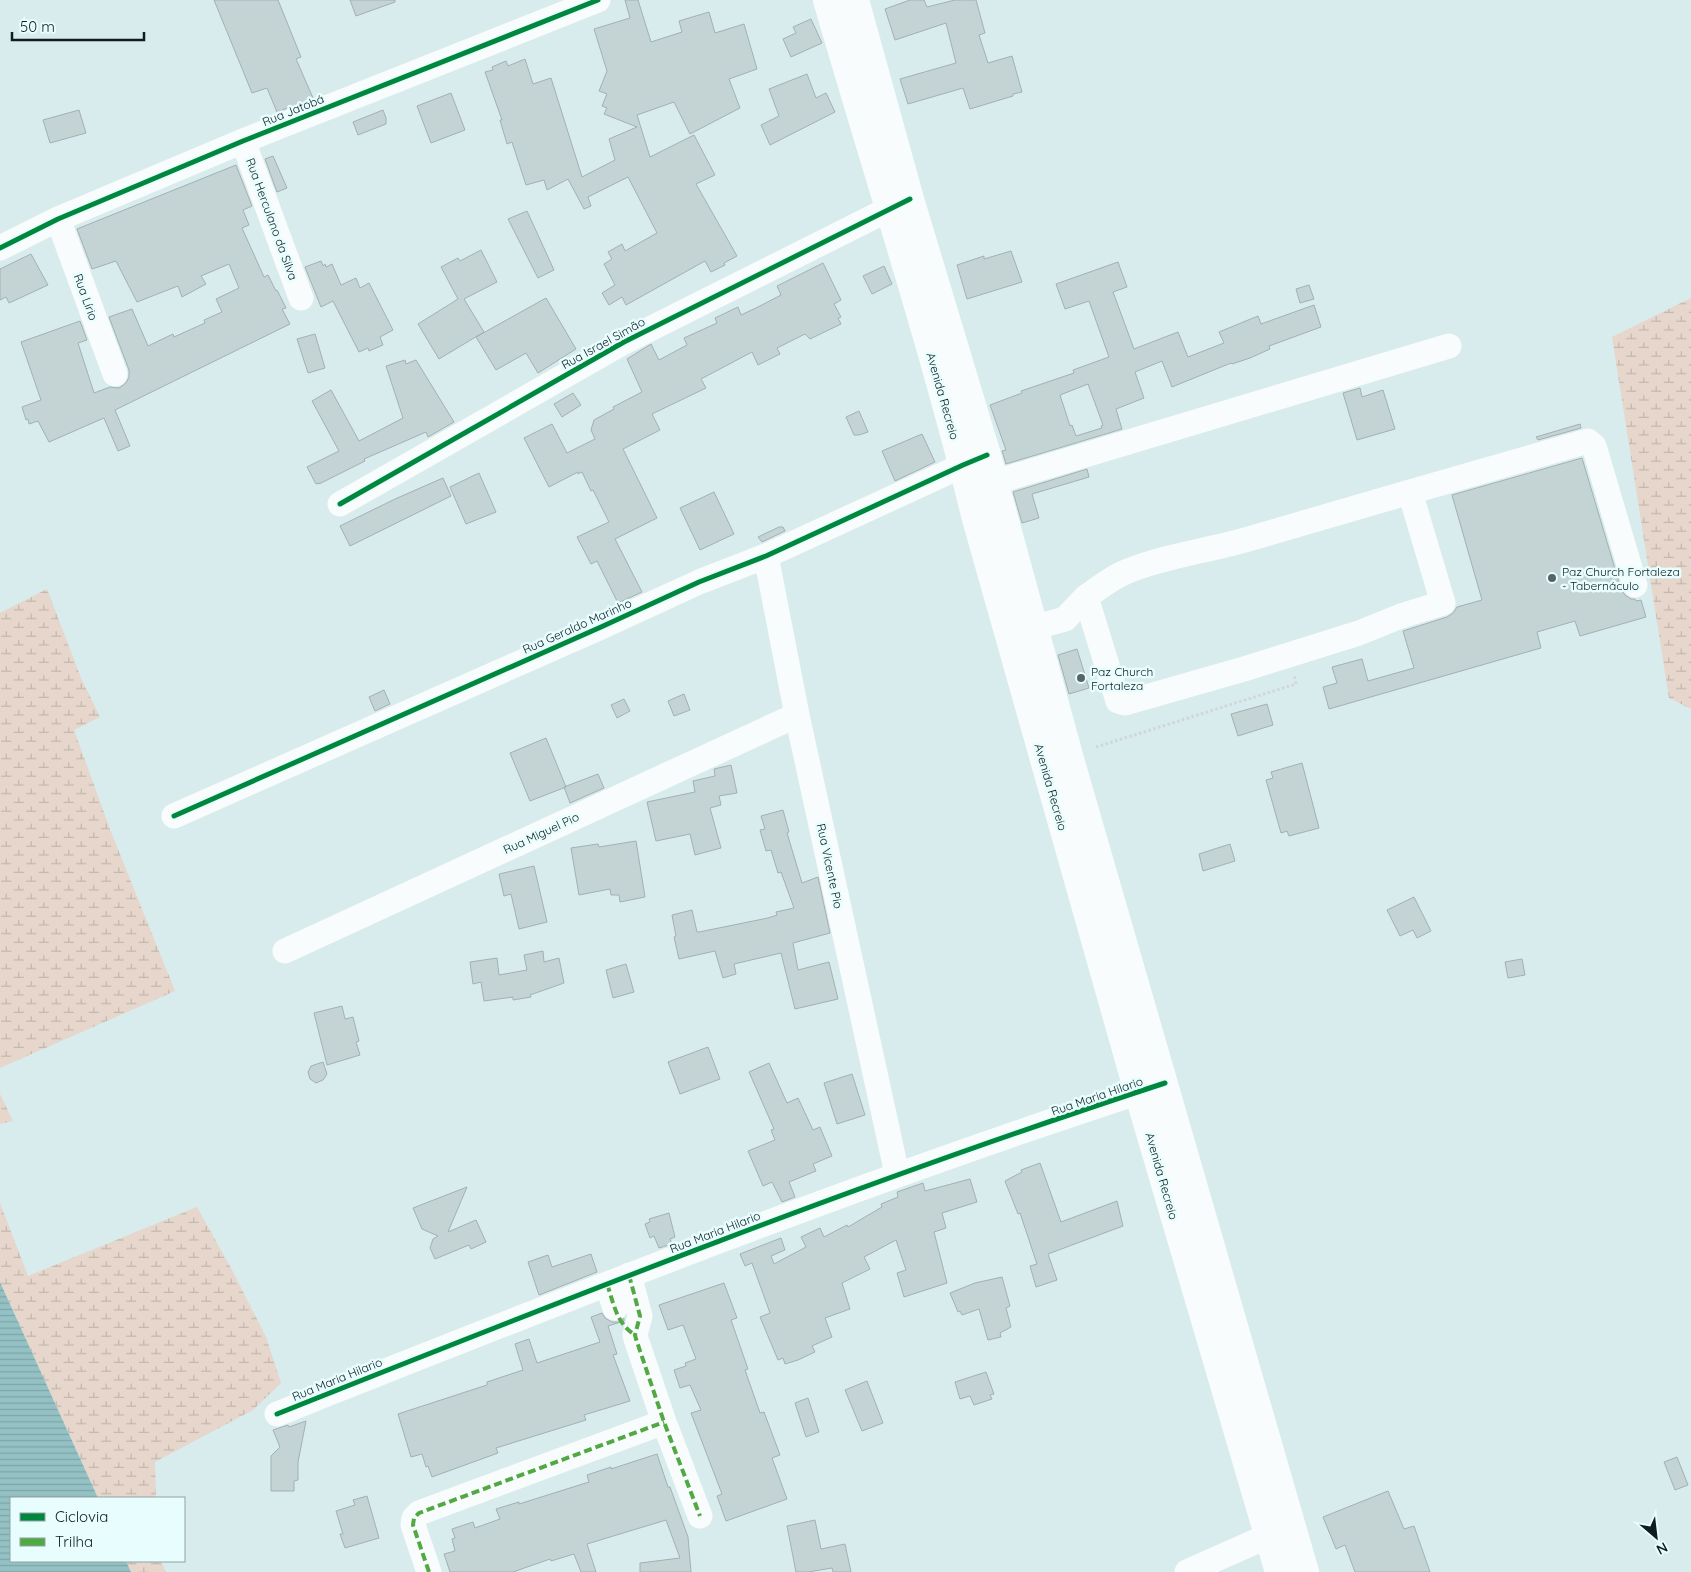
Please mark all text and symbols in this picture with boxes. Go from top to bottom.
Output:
scale bar [12,10,145,42]
text: 50 m [20,17,55,36]
street label: Rua Jatobá [260,91,326,129]
street label: Rua Herculano da Silva [243,156,301,282]
street label: Rua Lírio [71,272,101,322]
street label: Rua Israel Simão [559,314,647,372]
street label: Avenida Recreio [923,351,963,441]
place label: Paz Church Fortaleza - Tabernáculo [1562,564,1680,593]
marker: Paz Church Fortaleza - Tabernáculo [1546,572,1558,584]
street label: Rua Geraldo Marinho [520,595,634,657]
place label: Paz Church Fortaleza [1091,664,1153,693]
marker: Paz Church Fortaleza [1075,672,1087,684]
street label: Avenida Recreio [1031,742,1071,832]
street label: Rua Miguel Pio [501,809,581,857]
street label: Rua Vicente Pio [814,822,846,910]
street label: Rua Maria Hilario [1049,1073,1145,1119]
street label: Avenida Recreio [1142,1131,1182,1221]
street label: Rua Maria Hilario [668,1208,762,1256]
street label: Rua Maria Hilario [290,1354,384,1404]
legend [10,1497,185,1562]
text: Ciclovia [55,1507,108,1526]
north arrow [1631,1512,1681,1562]
text: Trilha [55,1532,93,1551]
text: N [1653,1538,1671,1559]

